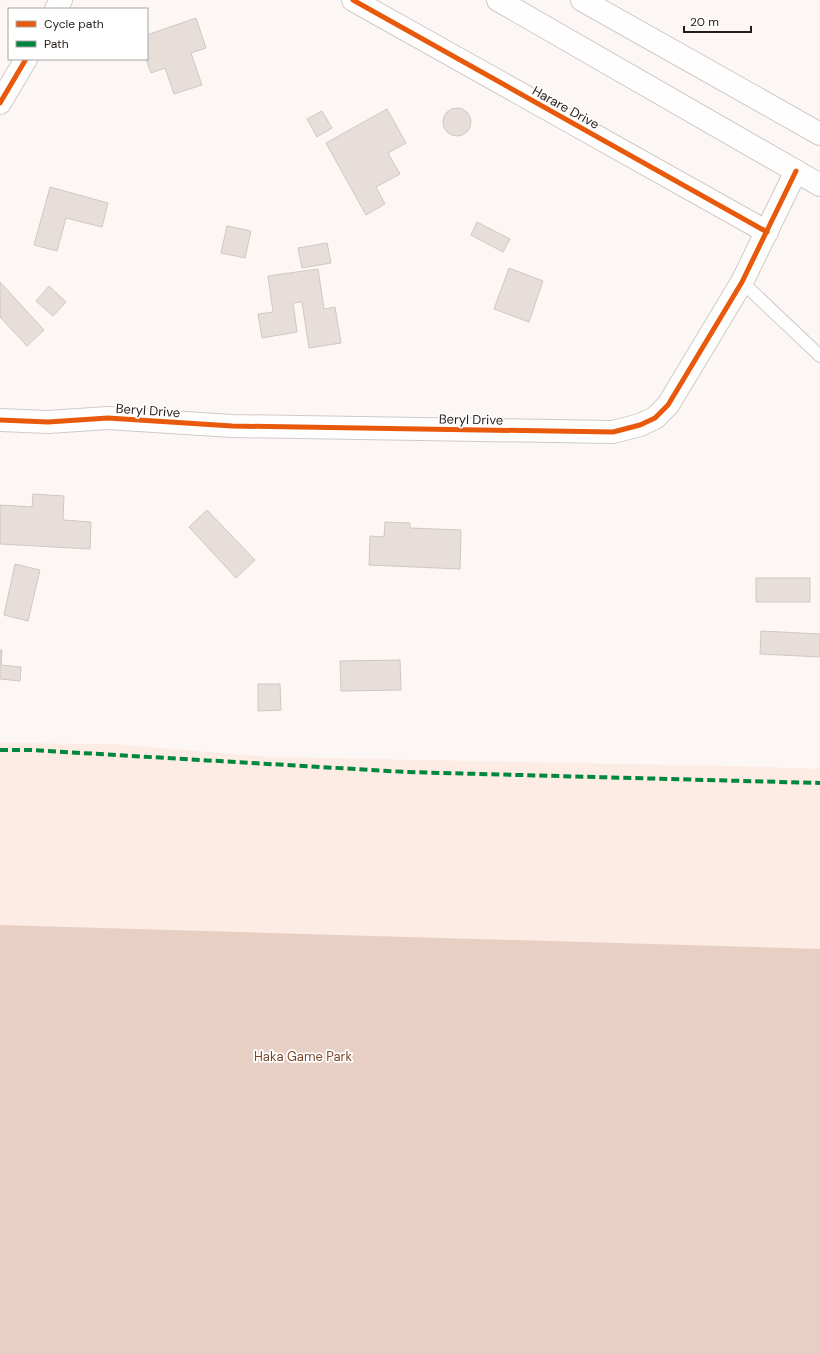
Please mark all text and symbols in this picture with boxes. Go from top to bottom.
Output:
legend [8,8,148,60]
scale bar [684,8,751,34]
text: 20 m [690,14,719,30]
text: Cycle path [44,16,104,32]
text: Path [44,36,69,52]
street label: Harare Drive [529,82,602,133]
street label: Beryl Drive [115,400,181,421]
street label: Beryl Drive [439,410,503,429]
park label: Haka Game Park [254,1048,352,1065]

